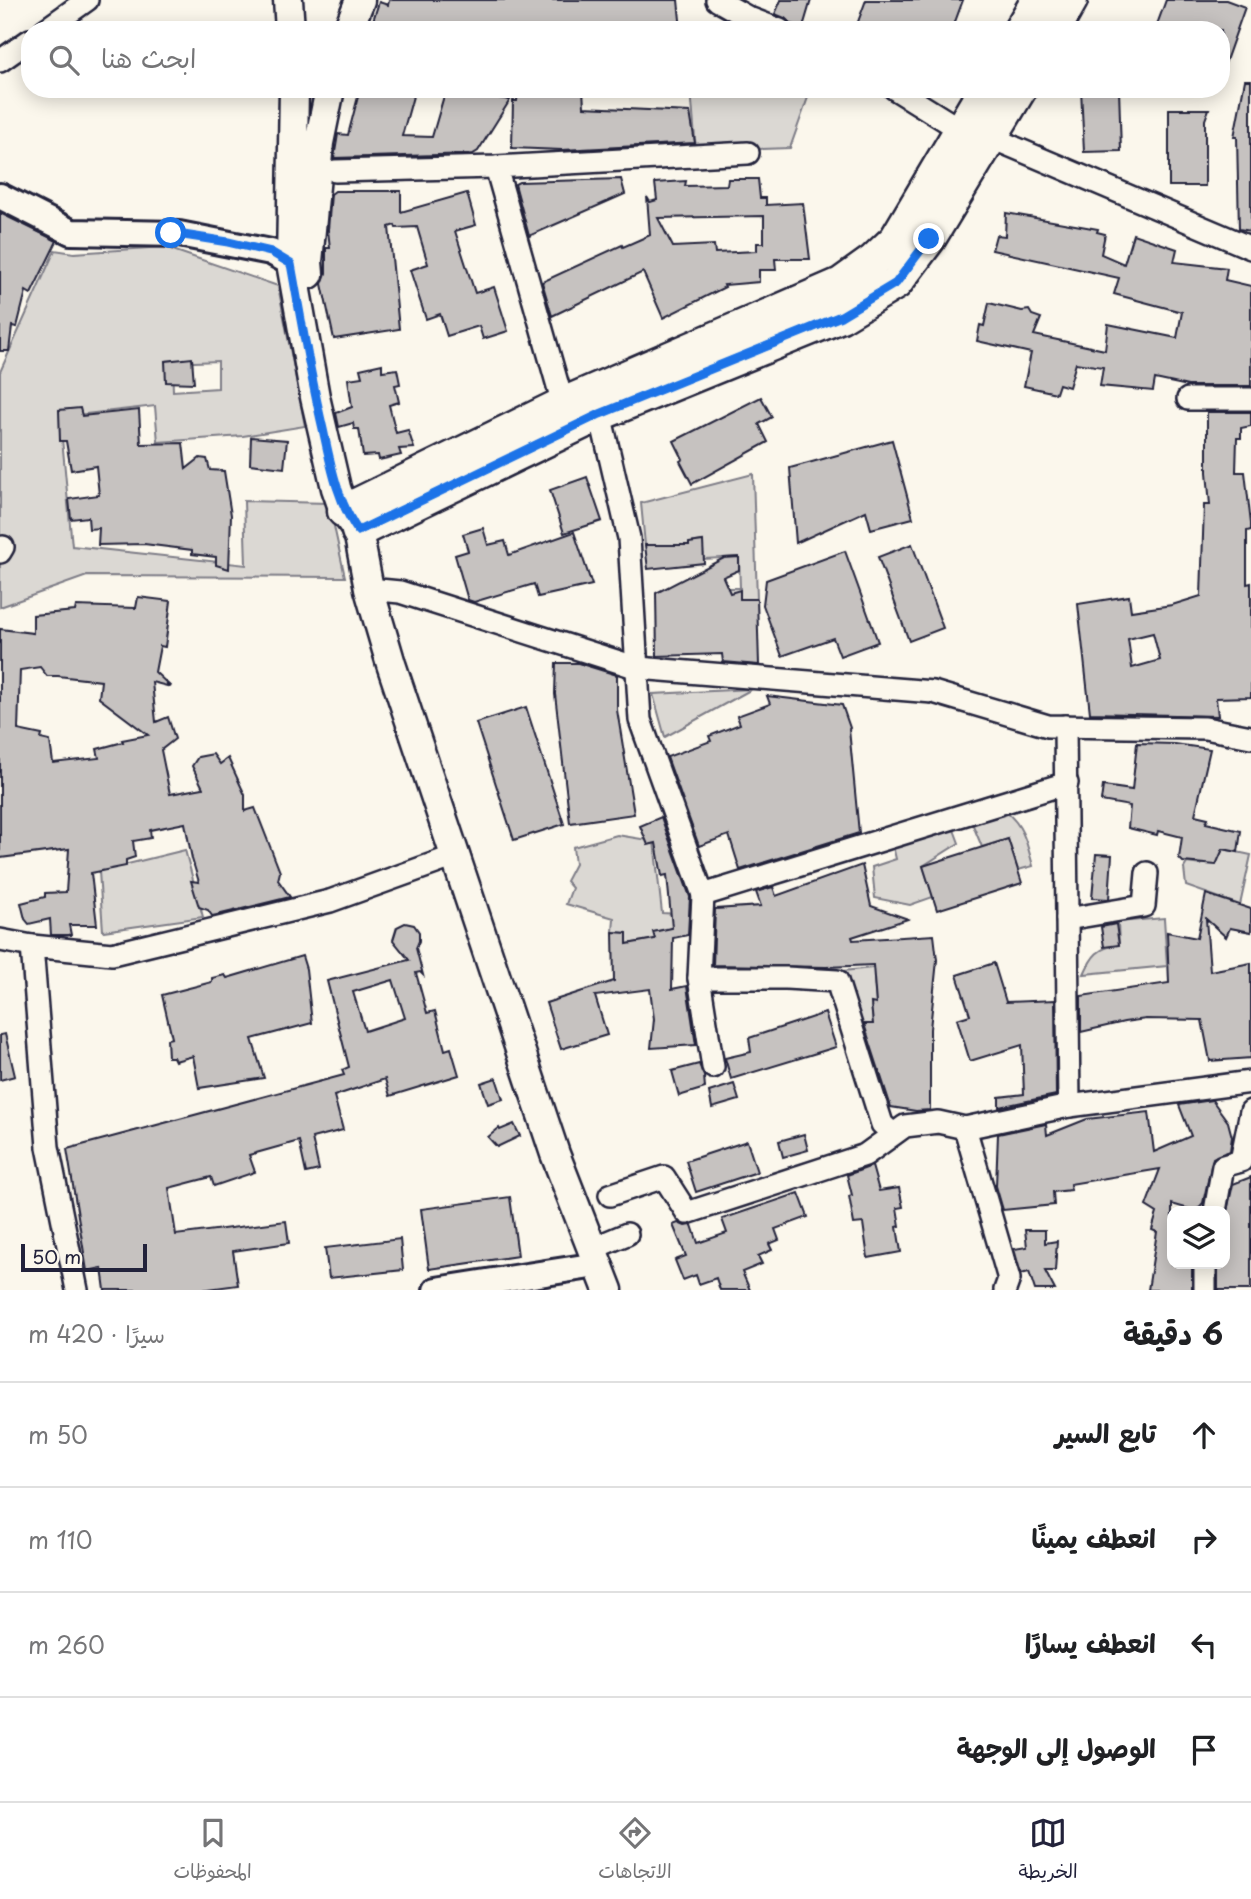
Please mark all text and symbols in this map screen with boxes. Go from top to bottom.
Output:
search box [21,21,1230,98]
text: ابحث هنا [101,38,196,77]
icon: search [45,41,83,79]
route start [155,217,186,248]
route end [913,223,944,254]
map controls [1167,1206,1230,1269]
button: layers [1167,1206,1230,1269]
scale bar [21,1241,147,1273]
text: 50 m [32,1242,81,1270]
text: 6 دقيقة [1123,1310,1223,1355]
text: سيرًا · 420 m [28,1316,165,1351]
text: تابع السير [1055,1413,1156,1452]
icon: ahead [1185,1416,1223,1454]
text: 50 m [28,1417,88,1452]
text: انعطف يمينًا [1032,1518,1156,1557]
icon: right [1185,1521,1223,1559]
text: 110 m [28,1522,93,1557]
text: انعطف يسارًا [1025,1623,1156,1662]
icon: left [1185,1626,1223,1664]
text: 260 m [28,1627,105,1662]
text: الوصول إلى الوجهة [957,1728,1156,1767]
icon: arrive [1185,1731,1223,1769]
tab: المحفوظات [173,1814,252,1888]
tab: الاتجاهات [598,1814,672,1888]
tab: الخريطة [1018,1814,1078,1888]

